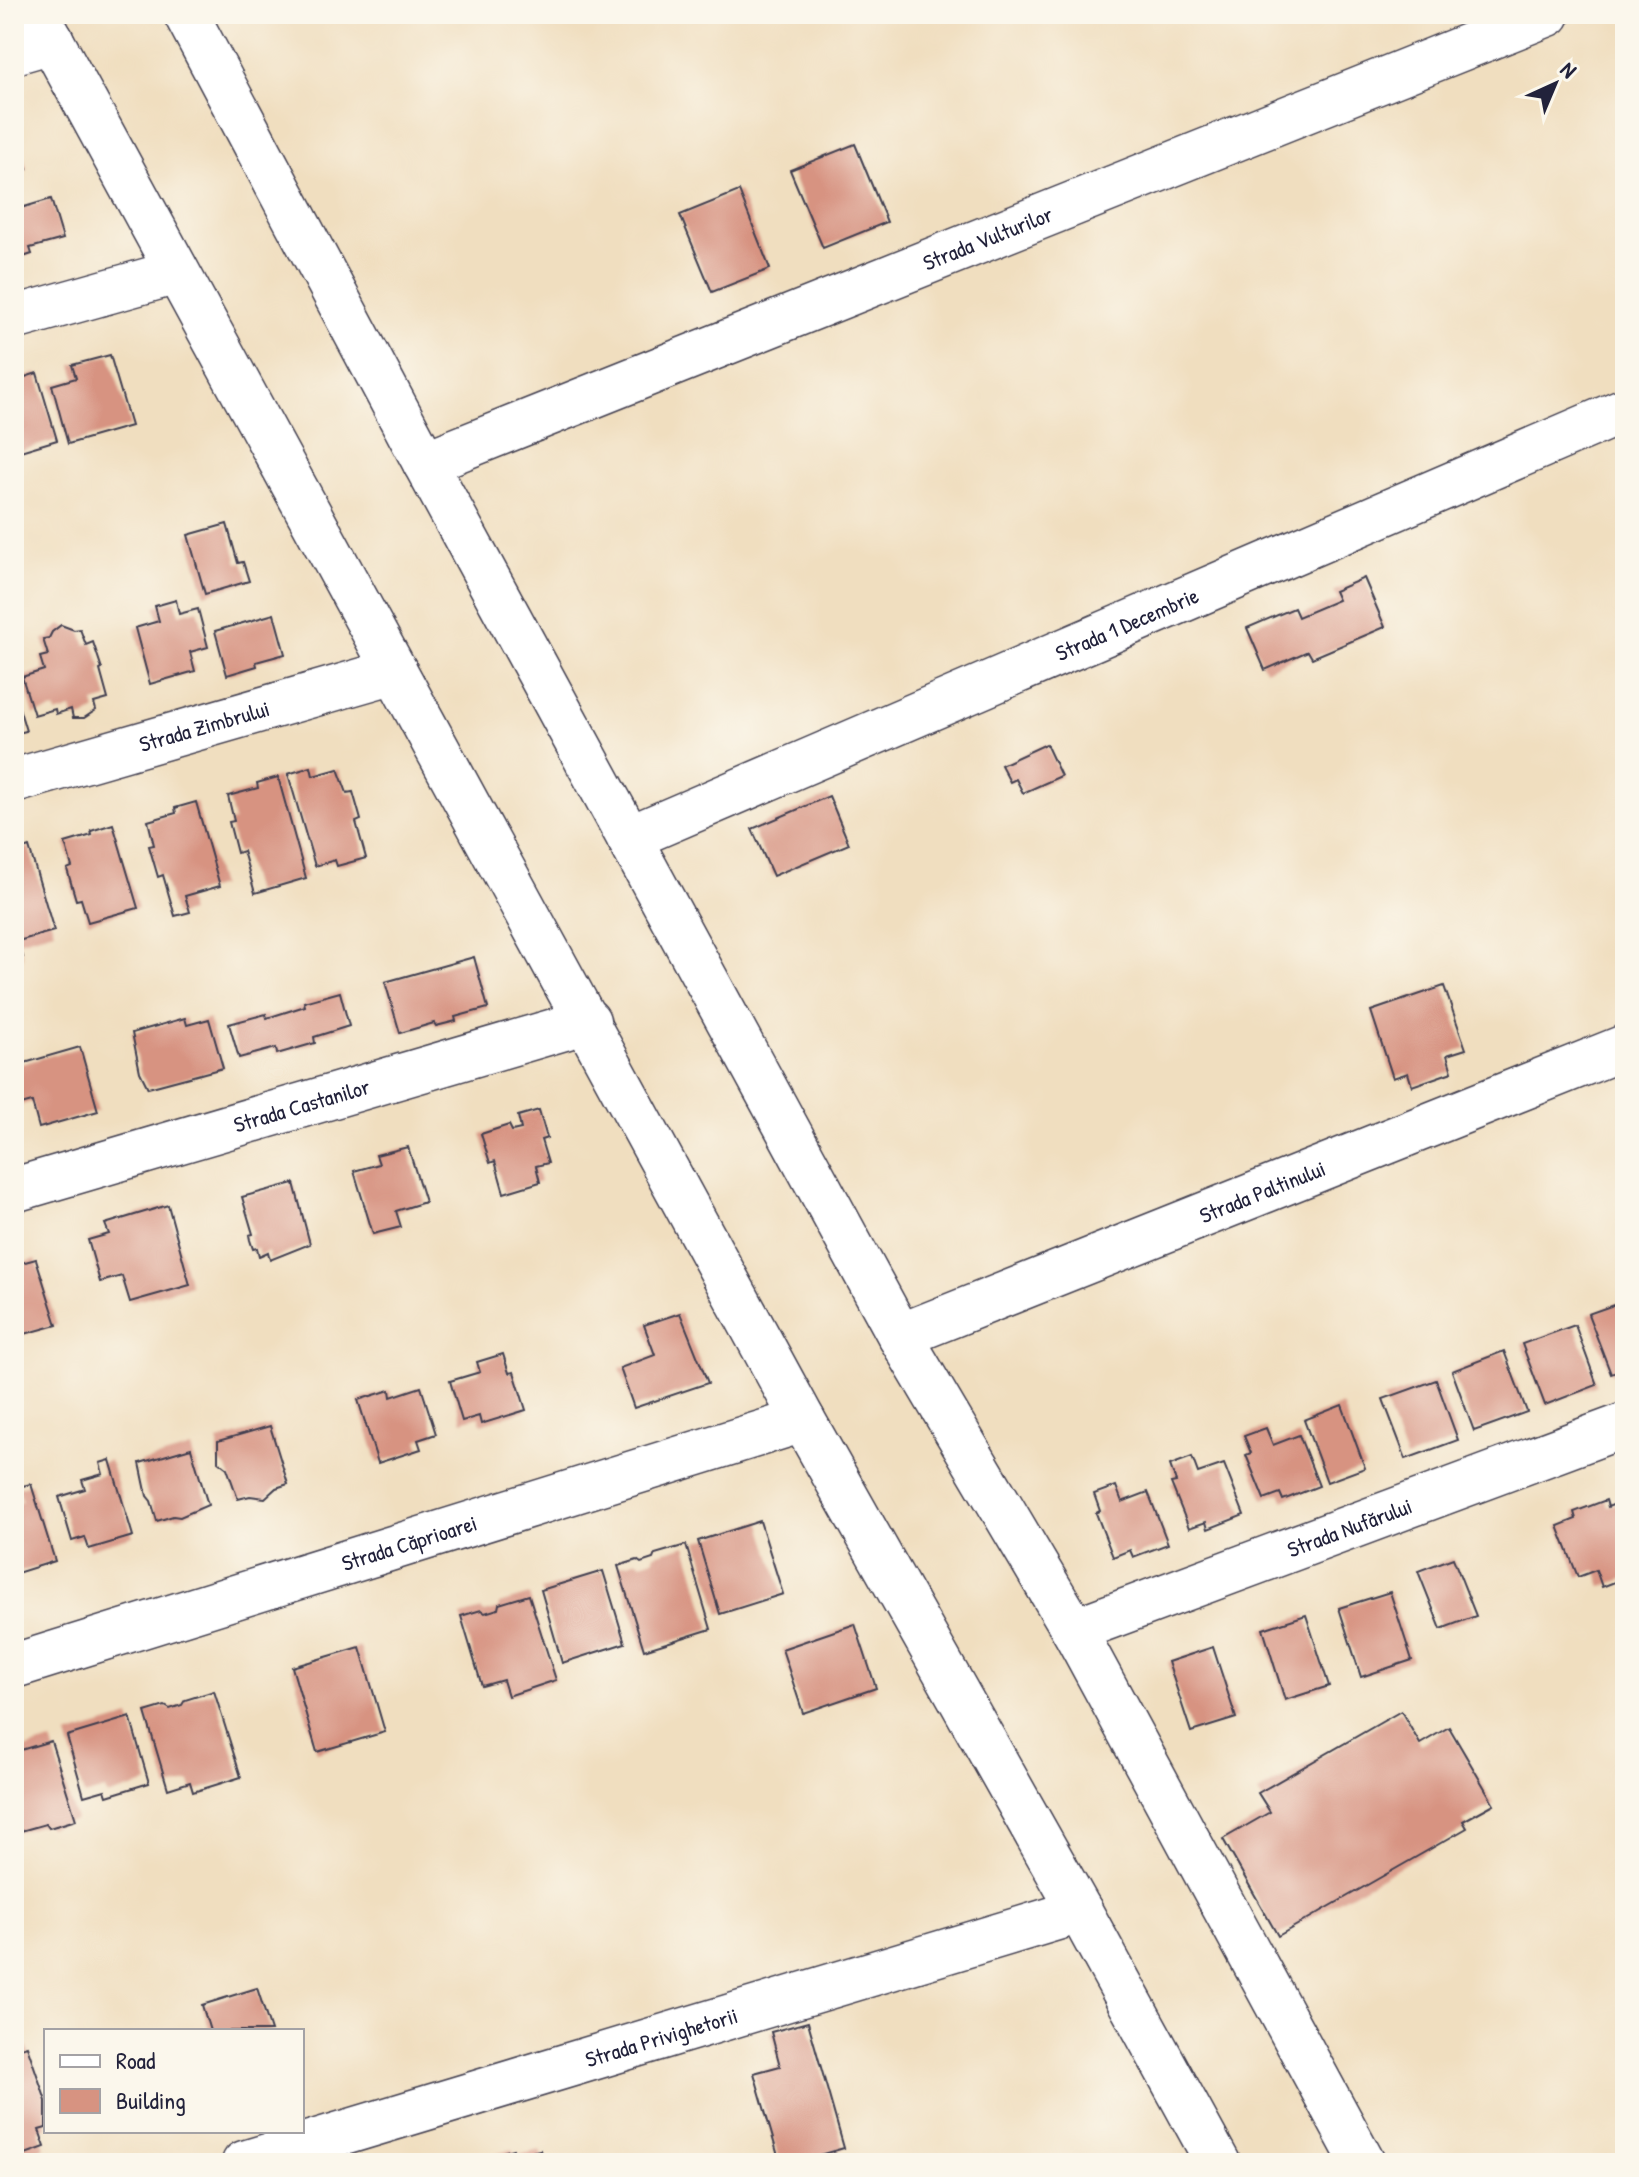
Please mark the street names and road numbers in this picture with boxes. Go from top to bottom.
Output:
street label: Strada Vulturilor [918,198,1057,277]
street label: Strada 1 Decembrie [1051,580,1203,668]
street label: Strada Zimbrului [136,693,273,759]
street label: Strada Castanilor [230,1071,374,1140]
street label: Strada Paltinului [1195,1153,1330,1230]
street label: Strada Nufărului [1283,1491,1416,1564]
street label: Strada Căprioarei [338,1508,481,1578]
street label: Strada Privighetorii [582,2000,741,2074]

